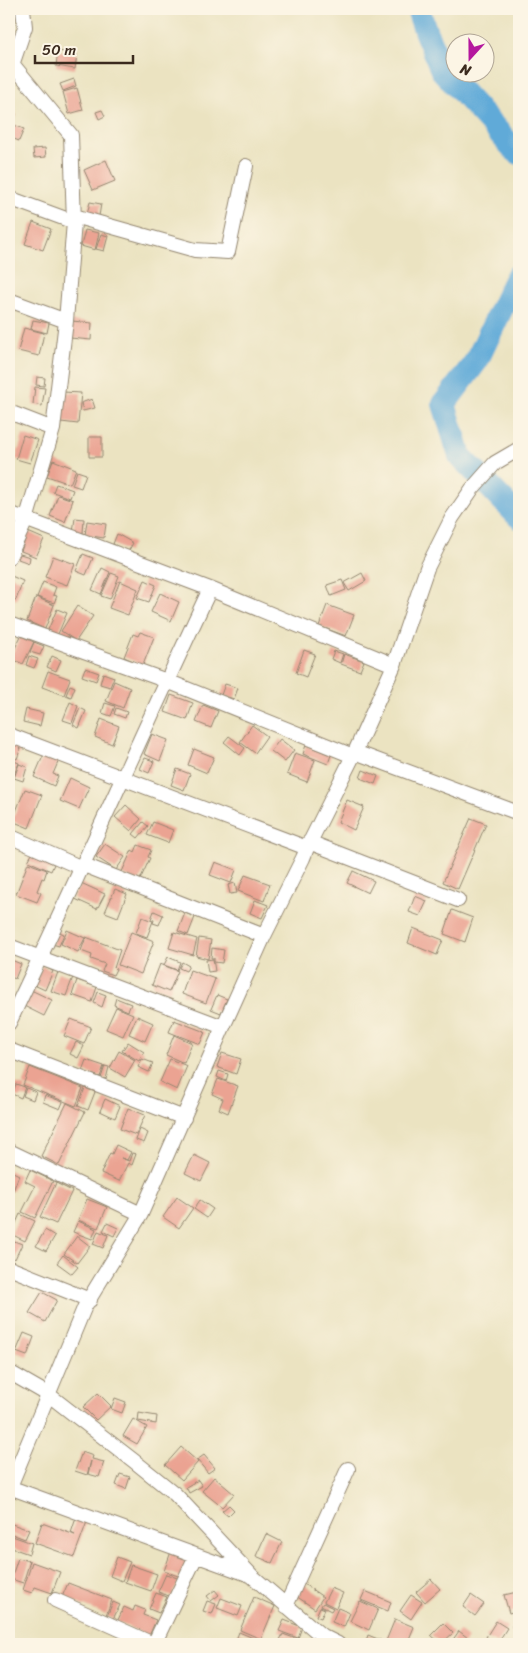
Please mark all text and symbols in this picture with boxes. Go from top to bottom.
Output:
scale bar [35,32,132,64]
north arrow [446,32,496,82]
text: 50 m [42,37,77,63]
text: N [456,56,475,83]

